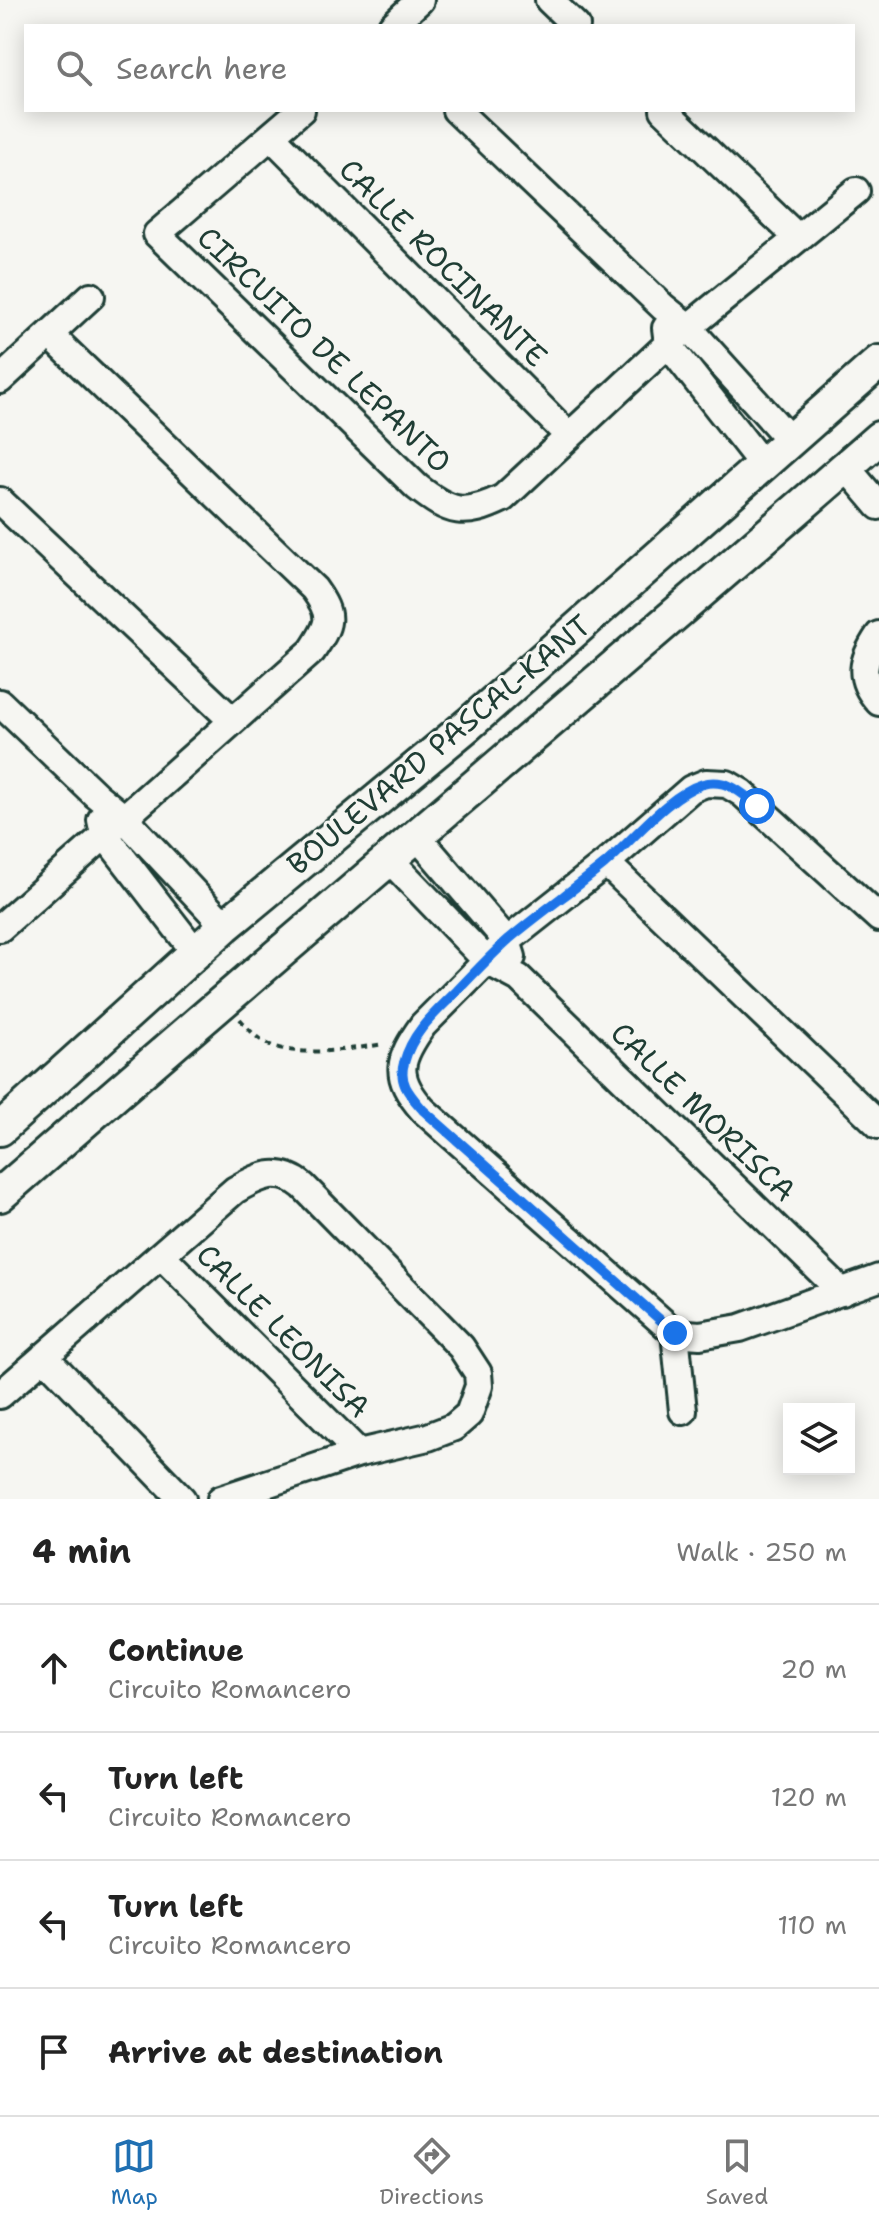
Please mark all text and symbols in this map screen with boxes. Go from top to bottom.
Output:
search box [24,24,855,112]
icon: search [52,46,96,90]
text: Search here [116,48,287,89]
street label: CALLE ROCINANTE [330,149,557,376]
street label: CIRCUITO DE LEPANTO [188,217,460,482]
street label: BOULEVARD PASCAL-KANT [278,605,599,884]
route start [739,788,775,824]
street label: CALLE MORISCA [602,1013,805,1211]
street label: CALLE LEONISA [187,1235,379,1427]
route end [657,1315,693,1351]
map controls [783,1403,855,1475]
button: layers [783,1403,855,1475]
text: 4 min [32,1528,131,1574]
text: Walk · 250 m [676,1534,847,1569]
text: Continue [108,1630,244,1671]
icon: ahead [32,1646,76,1690]
text: 20 m [780,1651,847,1686]
text: Circuito Romancero [108,1671,352,1706]
text: Turn left [108,1758,243,1799]
icon: left [32,1774,76,1818]
text: 120 m [771,1779,847,1814]
text: Circuito Romancero [108,1799,352,1834]
text: Turn left [108,1886,243,1927]
icon: left [32,1902,76,1946]
text: 110 m [777,1907,847,1942]
text: Circuito Romancero [108,1927,352,1962]
icon: arrive [32,2030,76,2074]
text: Arrive at destination [108,2032,443,2073]
tab: Map [111,2134,158,2211]
tab: Directions [379,2134,484,2211]
tab: Saved [706,2134,768,2211]

